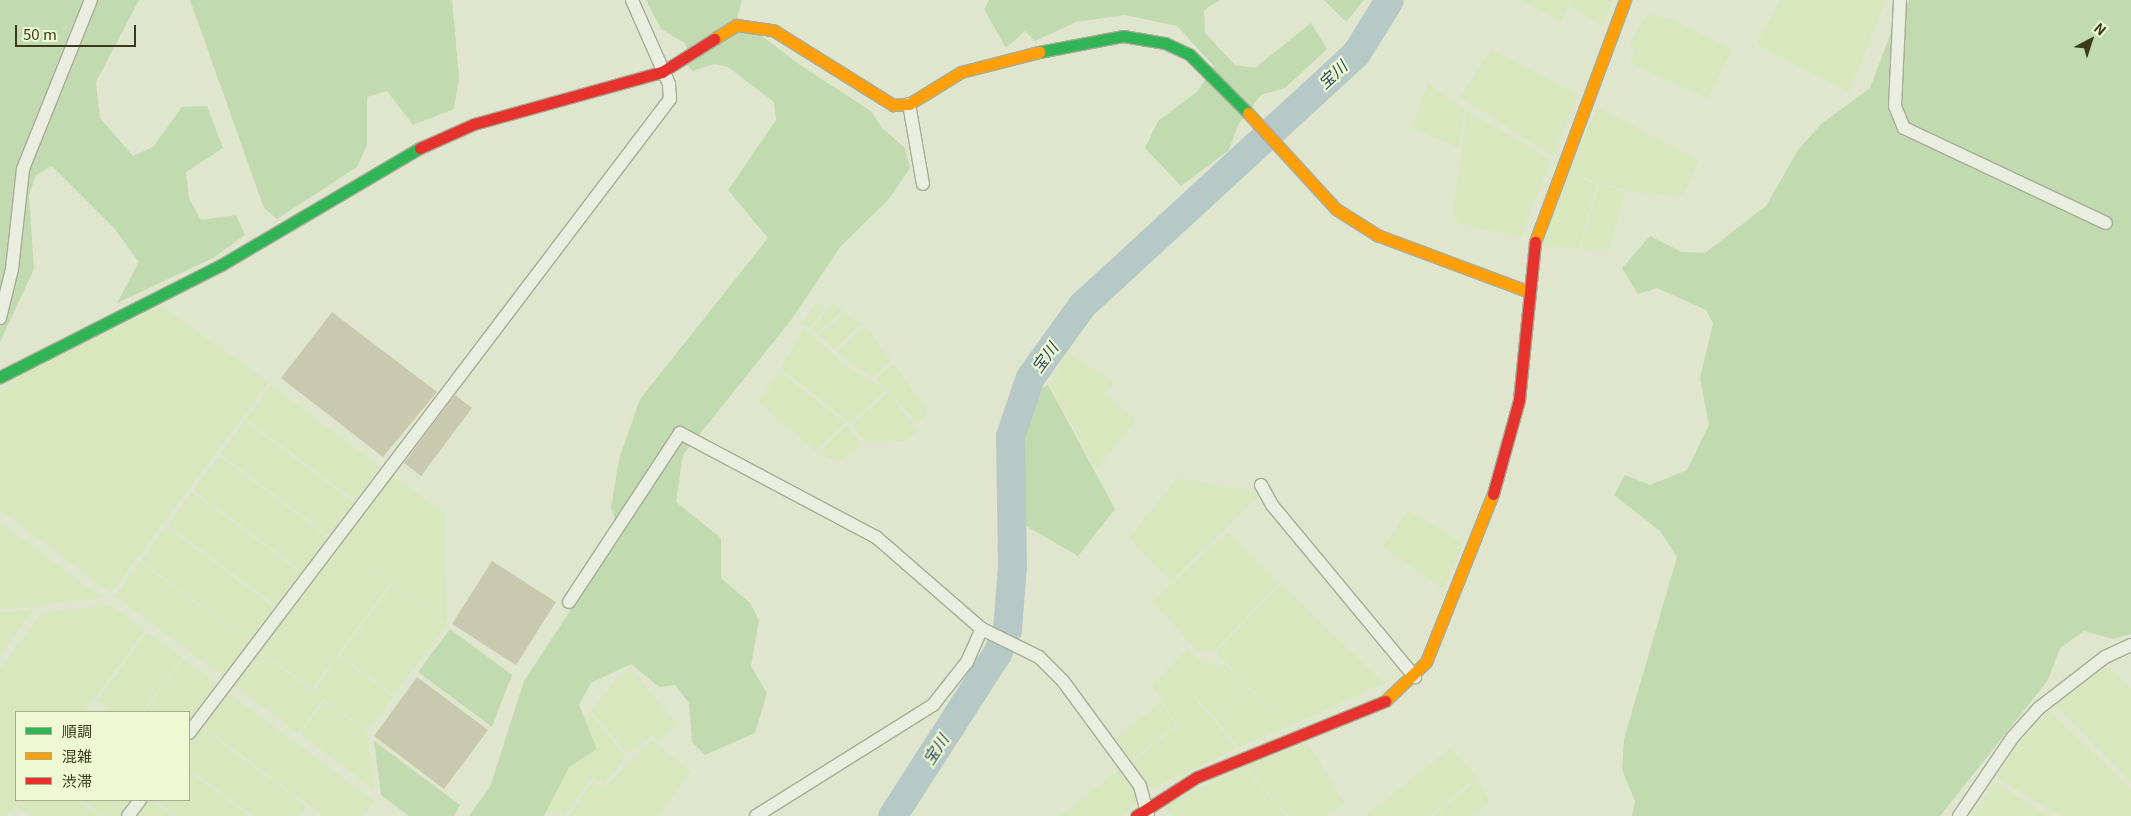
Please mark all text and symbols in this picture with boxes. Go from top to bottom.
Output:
scale bar [18,15,139,47]
north arrow [2066,15,2116,65]
text: N [2090,17,2111,40]
text: 50 m [23,23,57,44]
water label: 宝川 [1314,56,1350,92]
water label: 宝川 [1027,338,1061,376]
legend [15,711,190,801]
text: 順調 [62,720,92,741]
water label: 宝川 [918,730,952,768]
text: 混雑 [62,745,92,766]
text: 渋滞 [62,770,92,791]

